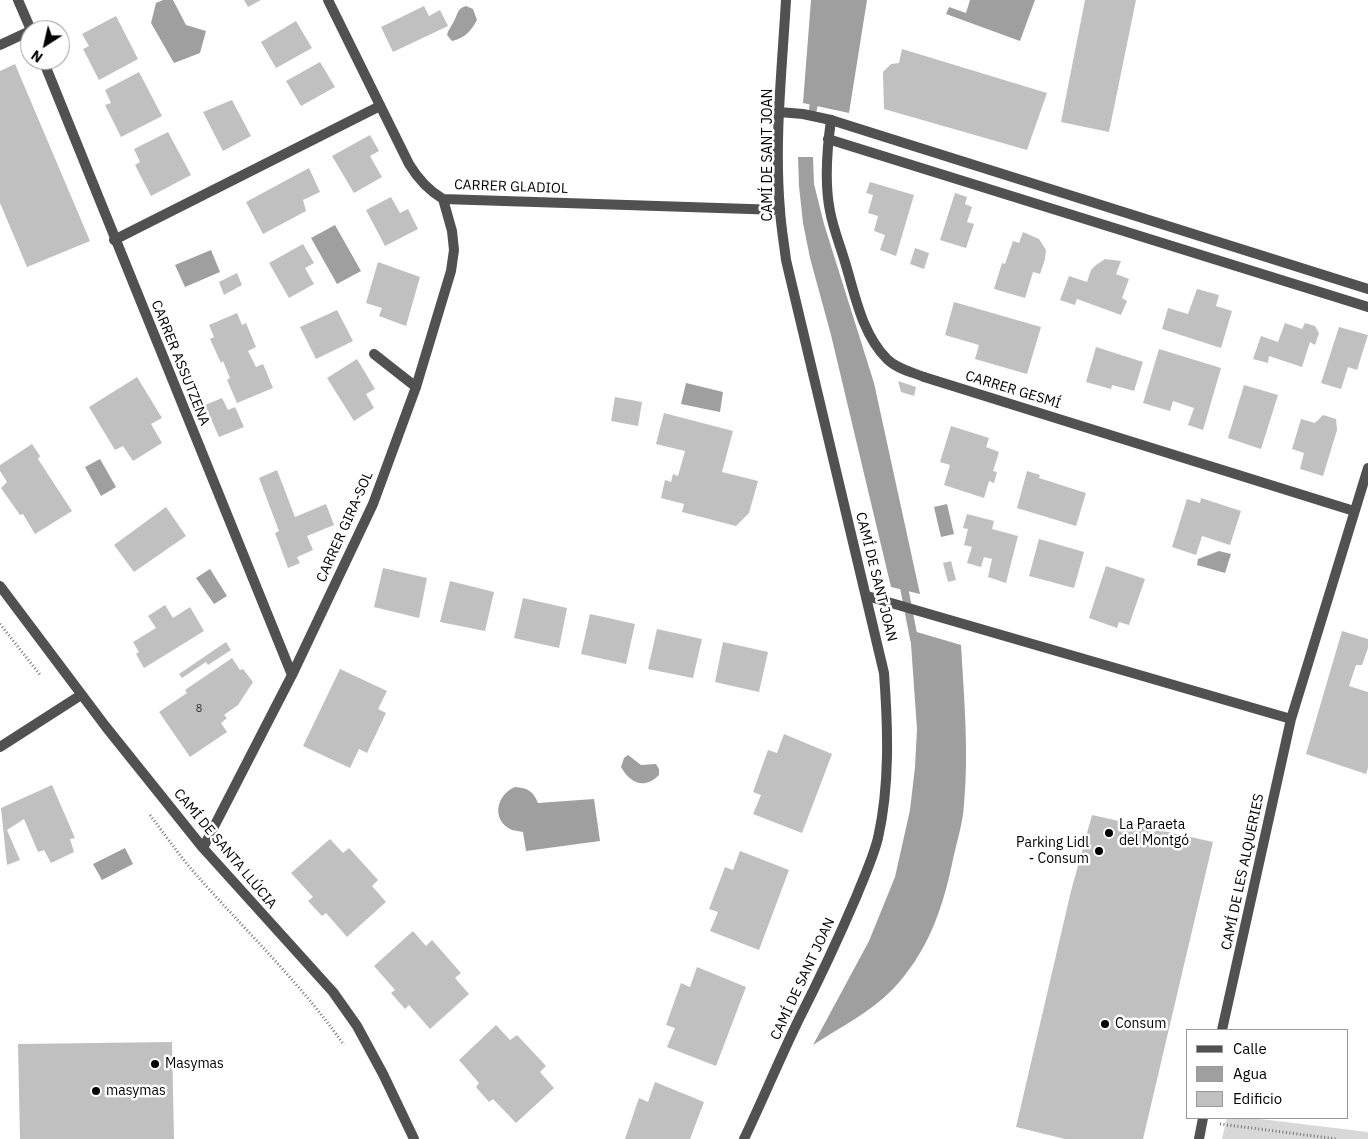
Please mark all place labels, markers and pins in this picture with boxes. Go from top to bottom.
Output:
place label: La Paraeta del Montgó [1119,817,1189,850]
marker: La Paraeta del Montgó [1103,827,1115,839]
place label: Parking Lidl - Consum [1016,835,1089,868]
marker: Parking Lidl - Consum [1093,845,1105,857]
place label: Consum [1115,1016,1166,1032]
marker: Consum [1099,1018,1111,1030]
place label: Masymas [165,1056,224,1072]
marker: Masymas [149,1058,161,1070]
place label: masymas [106,1083,166,1099]
marker: masymas [90,1085,102,1097]

